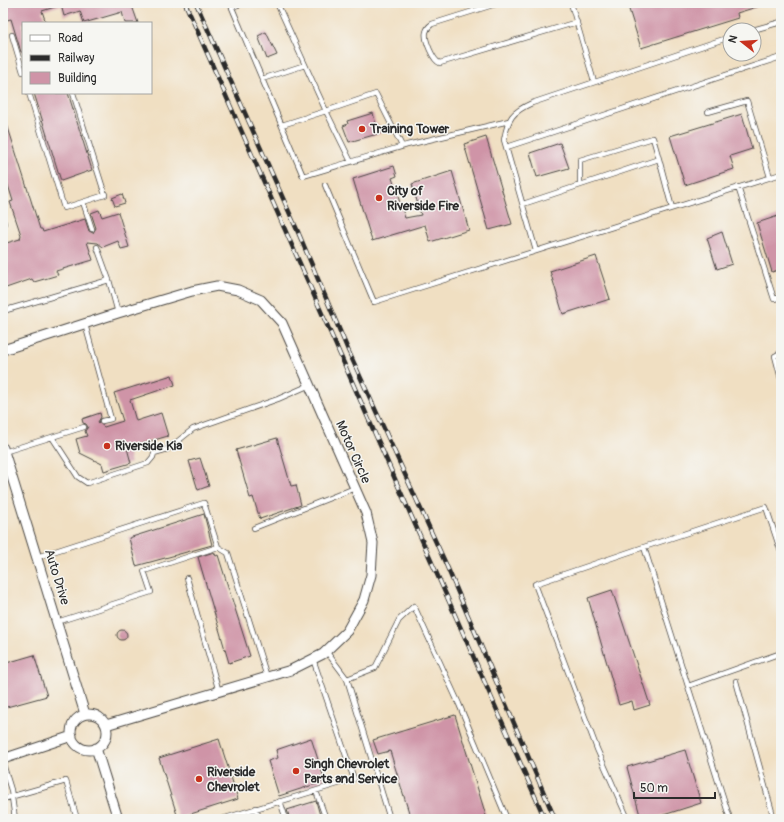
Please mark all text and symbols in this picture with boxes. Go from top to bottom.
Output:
legend [22,22,152,94]
north arrow [722,22,762,62]
text: Road [58,31,83,46]
text: N [726,33,740,45]
text: Railway [58,51,94,66]
text: Building [58,71,97,86]
place label: Training Tower [369,121,450,137]
marker: Training Tower [357,124,367,134]
place label: City of Riverside Fire [387,183,460,214]
marker: City of Riverside Fire [374,193,384,203]
street label: Motor Circle [332,418,374,486]
place label: Riverside Kia [115,438,182,454]
marker: Riverside Kia [102,441,112,451]
street label: Auto Drive [41,547,73,607]
place label: Singh Chevrolet Parts and Service [304,756,398,787]
place label: Riverside Chevrolet [207,764,260,795]
marker: Singh Chevrolet Parts and Service [291,766,301,776]
marker: Riverside Chevrolet [194,774,204,784]
scale bar [634,774,715,800]
text: 50 m [640,781,668,796]

